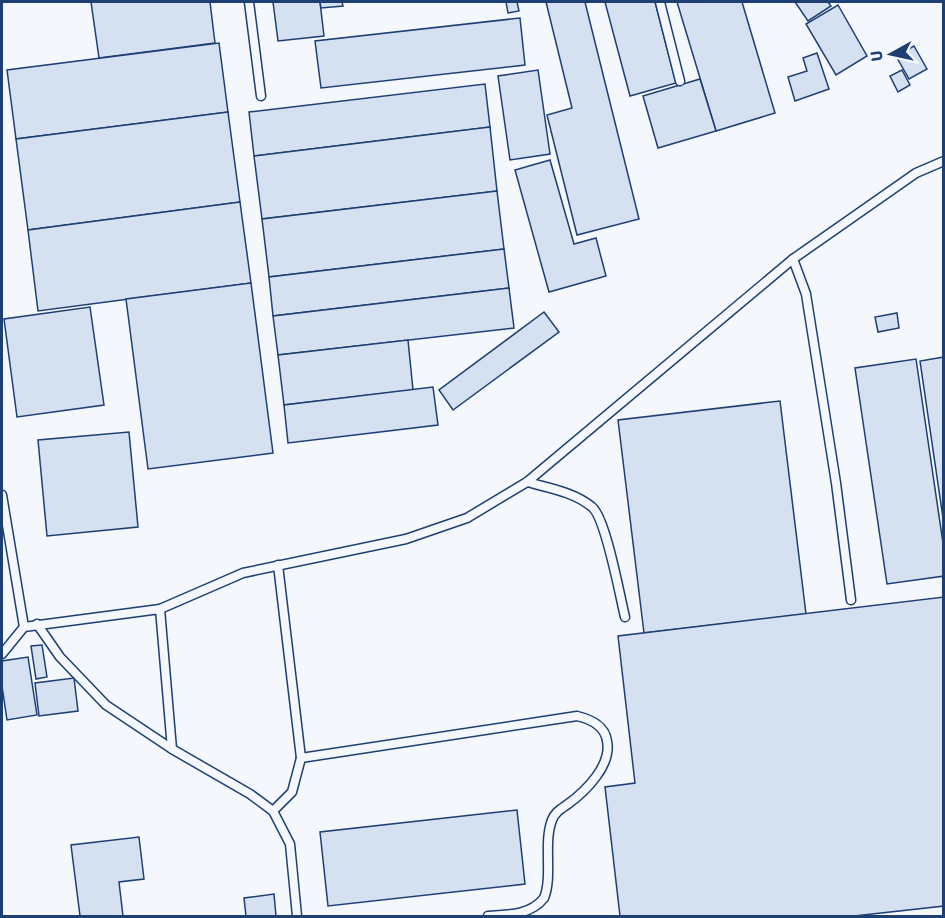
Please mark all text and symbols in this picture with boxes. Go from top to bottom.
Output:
north arrow [861,24,921,84]
text: U [866,49,888,63]

